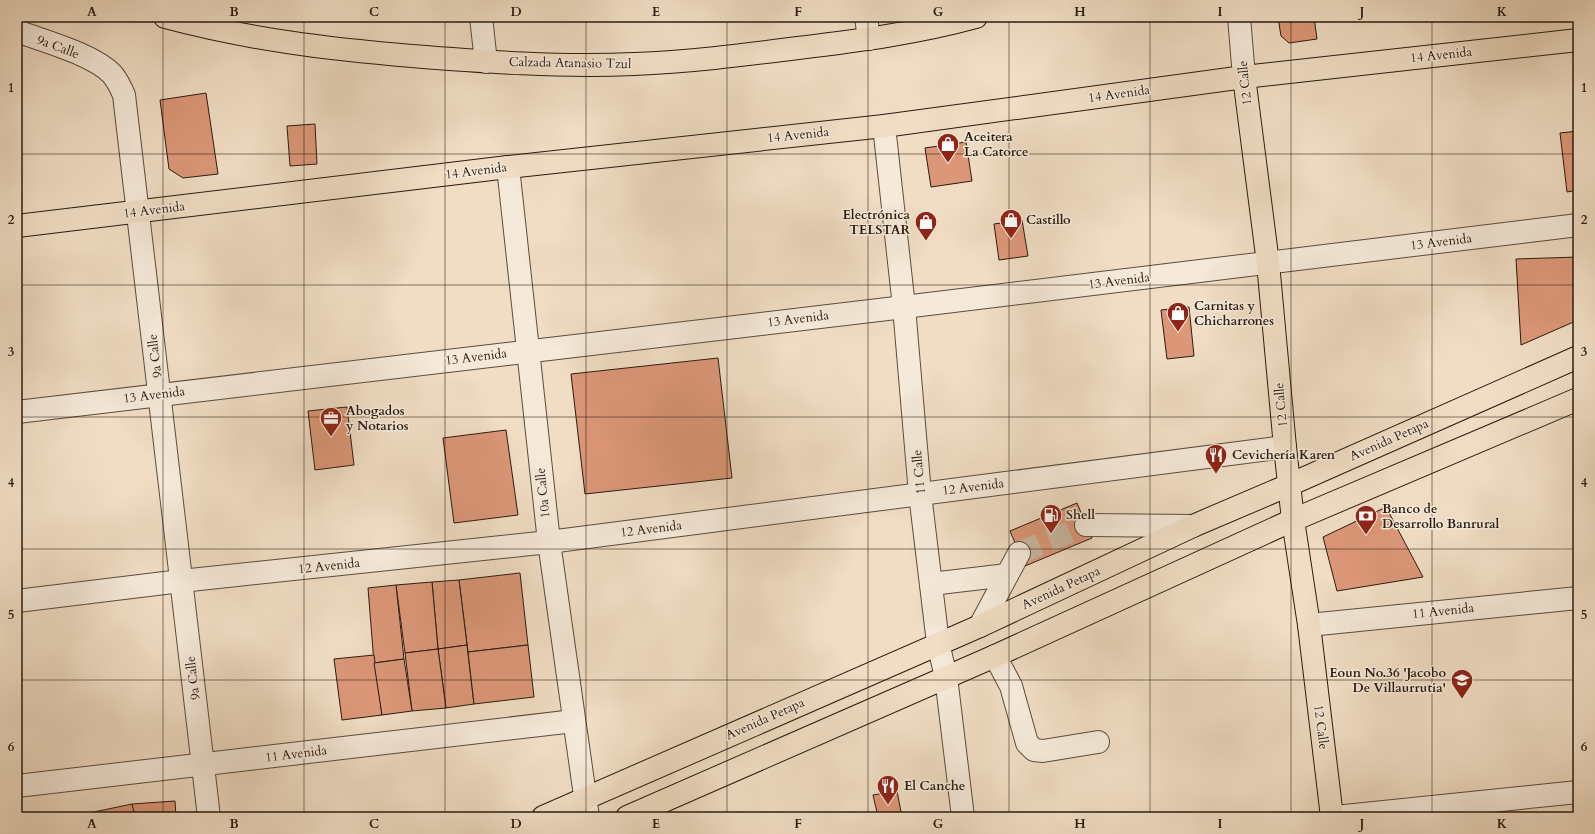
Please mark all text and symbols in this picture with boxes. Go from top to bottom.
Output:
text: A [87,3,97,21]
text: B [229,3,239,21]
text: C [369,3,379,21]
text: D [510,3,522,21]
text: E [652,3,660,21]
text: F [794,3,802,21]
text: G [933,3,944,21]
text: H [1074,3,1086,21]
text: I [1217,3,1223,21]
text: J [1358,3,1365,21]
text: K [1497,3,1508,21]
street label: 9a Calle [34,31,82,63]
street label: 14 Avenida [1409,43,1473,67]
street label: Calzada Atanasio Tzul [509,53,632,73]
street label: 12 Calle [1234,60,1256,106]
text: 1 [8,79,14,97]
text: 1 [1581,79,1587,97]
street label: 14 Avenida [1087,81,1151,107]
street label: 14 Avenida [766,123,830,147]
place label: Aceitera La Catorce [964,128,1028,161]
shop icon: Aceitera La Catorce [935,131,961,164]
street label: 14 Avenida [444,158,508,184]
street label: 14 Avenida [122,197,186,223]
place label: Electrónica TELSTAR [843,206,911,239]
shop icon: Castillo [998,207,1024,240]
shop icon: Electrónica TELSTAR [913,209,939,242]
text: 2 [8,211,15,229]
place label: Castillo [1026,211,1071,229]
text: 2 [1581,211,1588,229]
street label: 13 Avenida [1409,229,1473,255]
street label: 13 Avenida [1087,268,1151,294]
place label: Carnitas y Chicharrones [1194,297,1274,330]
shop icon: Carnitas y Chicharrones [1165,300,1191,333]
street label: 13 Avenida [766,306,830,332]
street label: 9a Calle [143,333,167,379]
text: 3 [8,343,15,361]
text: 3 [1581,343,1588,361]
street label: 13 Avenida [444,344,508,370]
street label: 13 Avenida [122,382,186,408]
street label: 12 Calle [1270,382,1292,428]
place label: Abogados y Notarios [345,402,409,435]
office icon: Abogados y Notarios [318,405,344,438]
street label: Avenida Petapa [1347,414,1432,465]
restaurant icon: Cevichería Karen [1203,442,1229,475]
place label: Cevichería Karen [1232,446,1336,464]
street label: 11 Calle [908,449,930,495]
street label: 10a Calle [531,467,555,519]
text: 4 [8,474,15,492]
street label: 12 Avenida [941,474,1005,500]
text: 4 [1581,474,1588,492]
place label: Banco de Desarrollo Banrural [1382,500,1500,533]
fuel station icon: Shell [1038,502,1064,535]
bank icon: Banco de Desarrollo Banrural [1353,503,1379,536]
place label: Shell [1066,506,1095,524]
street label: 12 Avenida [619,516,683,542]
street label: 12 Avenida [297,554,361,578]
street label: Avenida Petapa [1019,562,1104,614]
street label: 11 Avenida [1411,599,1475,623]
text: 5 [8,606,14,624]
text: 5 [1581,606,1587,624]
street label: 9a Calle [181,655,205,701]
place label: Eoun No.36 'Jacobo De Villaurrutia' [1329,664,1446,697]
school or university icon: Eoun No.36 'Jacobo De Villaurrutia' [1449,667,1475,700]
street label: Avenida Petapa [723,693,808,744]
street label: 12 Calle [1309,704,1333,750]
text: 6 [8,738,15,756]
text: 6 [1581,738,1588,756]
street label: 11 Avenida [264,741,328,767]
restaurant icon: El Canche [875,773,901,806]
place label: El Canche [904,777,965,795]
text: A [87,815,97,833]
text: B [229,815,239,833]
text: C [369,815,379,833]
text: D [510,815,522,833]
text: E [652,815,660,833]
text: F [794,815,802,833]
text: G [933,815,944,833]
text: H [1074,815,1086,833]
text: I [1217,815,1223,833]
text: J [1358,815,1365,833]
text: K [1497,815,1508,833]

